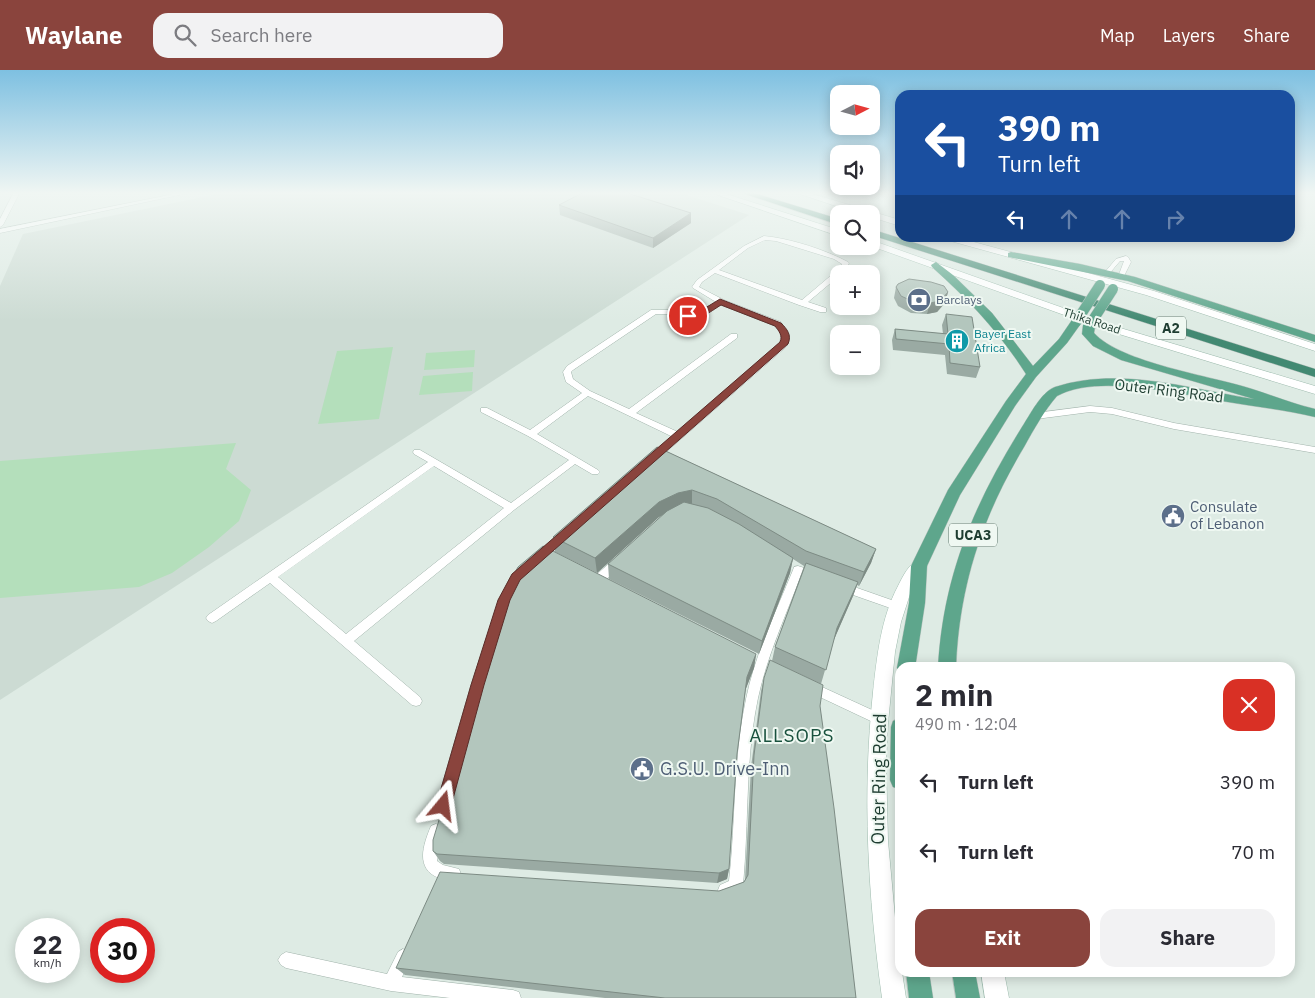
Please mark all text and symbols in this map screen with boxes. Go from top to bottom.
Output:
search box [153,13,503,58]
text: Waylane [25,19,123,51]
icon: search [171,21,199,49]
text: Search here [211,23,312,47]
text: Map [1100,24,1135,47]
text: Layers [1163,24,1215,47]
text: Share [1243,24,1290,47]
north arrow [830,85,880,135]
map controls [830,85,880,375]
text: 390 m [998,105,1101,151]
icon: left [915,110,980,175]
button: sound [830,145,880,195]
text: Turn left [998,149,1081,178]
button: search [830,205,880,255]
icon: left [1002,205,1030,233]
icon: ahead [1055,205,1083,233]
icon: ahead [1108,205,1136,233]
icon: right [1161,205,1189,233]
button: + [830,265,880,315]
bank icon: Barclays [906,287,932,313]
place label: Barclays [936,292,982,307]
pin [667,295,709,337]
icon: arrive [674,302,702,330]
street label: Thika Road [1061,304,1123,337]
road number: A2 [1156,317,1186,340]
button: − [830,325,880,375]
place label: Bayer East Africa [974,326,1031,355]
building icon: Bayer East Africa [944,328,970,354]
street label: Outer Ring Road [1114,374,1225,407]
place label: Consulate of Lebanon [1190,497,1264,533]
public building icon: Consulate of Lebanon [1160,503,1186,529]
road number: UCA3 [949,524,997,546]
text: 2 min [915,675,993,714]
button: close [1223,679,1275,731]
street label: Outer Ring Road [866,713,891,845]
text: 490 m · 12:04 [915,714,1017,734]
district label: ALLSOPS [749,723,835,747]
public building icon: G.S.U. Drive-Inn [629,756,655,782]
place label: G.S.U. Drive-Inn [660,757,790,780]
icon: left [915,768,943,796]
text: Turn left [958,770,1034,794]
text: 390 m [1220,770,1275,794]
position arrow [416,779,468,831]
icon: left [915,838,943,866]
text: Turn left [958,840,1034,864]
text: 70 m [1231,840,1275,864]
button: Exit [915,909,1090,967]
button: Share [1100,909,1275,967]
speed limit sign: 30 [90,918,155,983]
text: 22 [32,928,63,961]
text: km/h [33,955,62,970]

